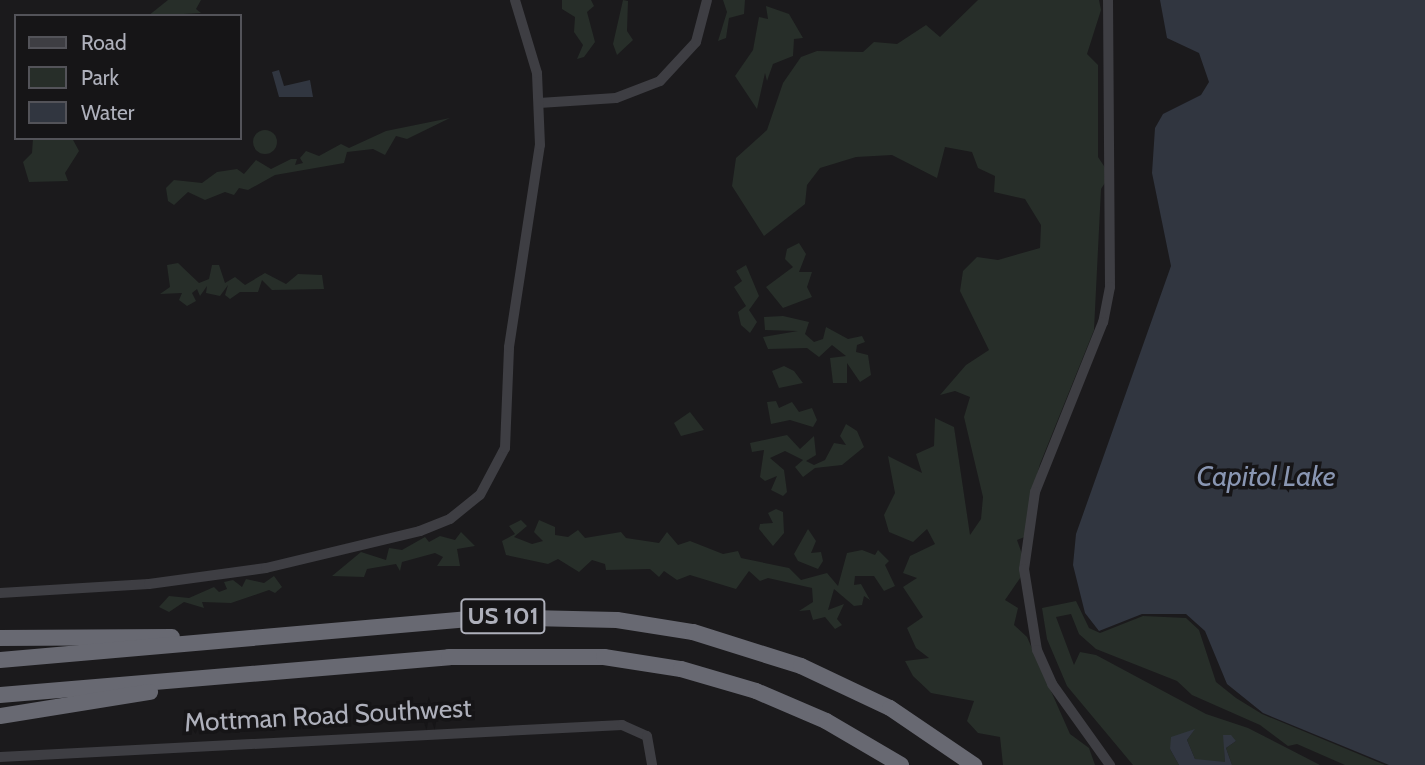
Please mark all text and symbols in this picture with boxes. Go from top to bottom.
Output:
legend [14,14,242,140]
text: Road [81,30,127,55]
text: Park [81,65,119,90]
text: Water [81,100,134,125]
water label: Capitol Lake [1196,459,1336,493]
road number: US 101 [459,596,547,636]
street label: Mottman Road Southwest [184,693,472,739]

